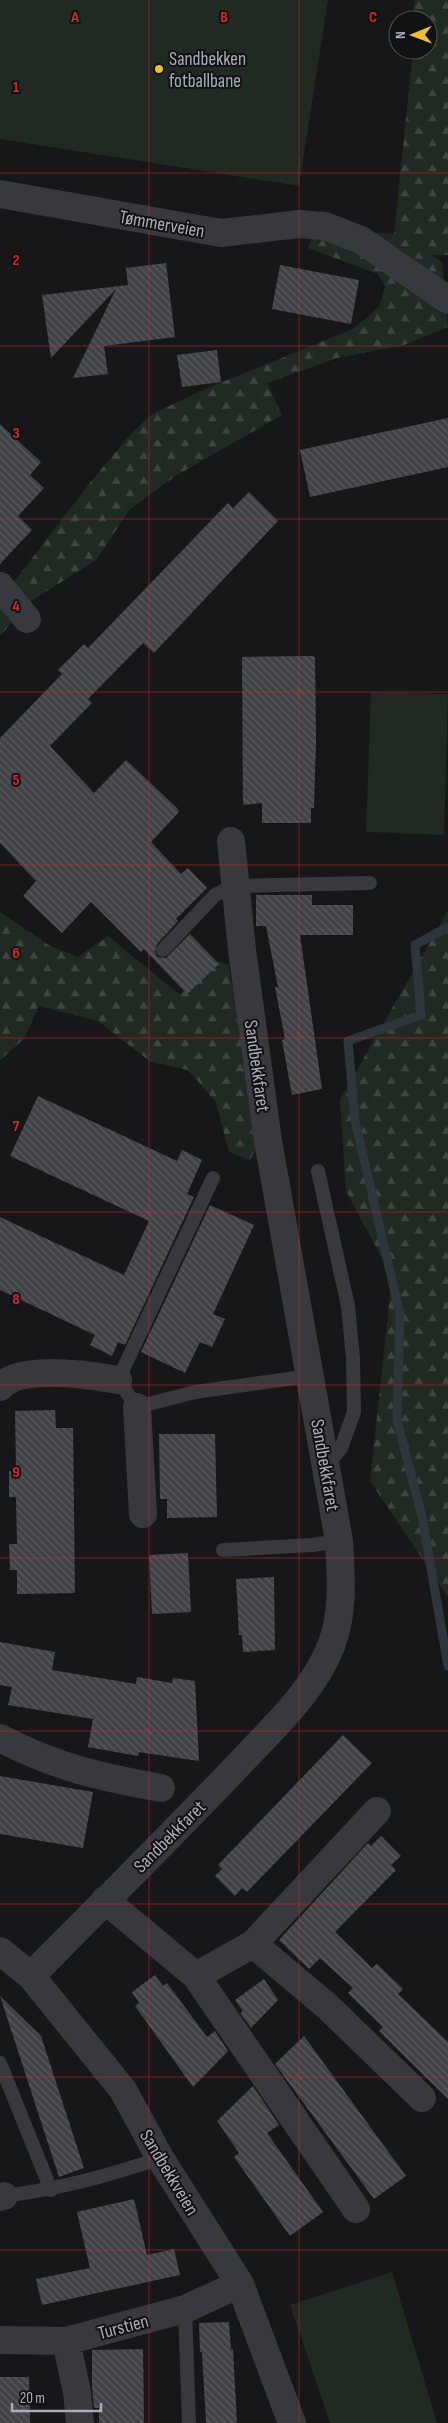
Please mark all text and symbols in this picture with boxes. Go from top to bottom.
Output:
text: A [70,8,79,27]
text: B [220,8,228,27]
text: C [369,8,377,27]
north arrow [388,10,438,60]
text: N [392,31,409,39]
place label: Sandbekken fotballbane [169,48,246,93]
marker: Sandbekken fotballbane [153,63,165,75]
text: 1 [13,78,20,97]
street label: Tømmerveien [117,206,206,243]
text: 2 [12,251,20,270]
text: 3 [12,424,20,443]
text: 4 [12,597,20,616]
text: 5 [12,771,20,790]
text: 6 [12,944,20,963]
street label: Sandbekkfaret [239,1019,274,1114]
text: 7 [13,1117,20,1136]
text: 8 [12,1290,20,1309]
street label: Sandbekkfaret [305,1418,344,1513]
text: 9 [12,1463,20,1482]
street label: Sandbekkfaret [129,1796,211,1878]
street label: Sandbekkveien [134,2126,203,2220]
street label: Turstien [96,2310,151,2345]
scale bar [12,2380,101,2412]
text: 20 m [20,2389,45,2408]

